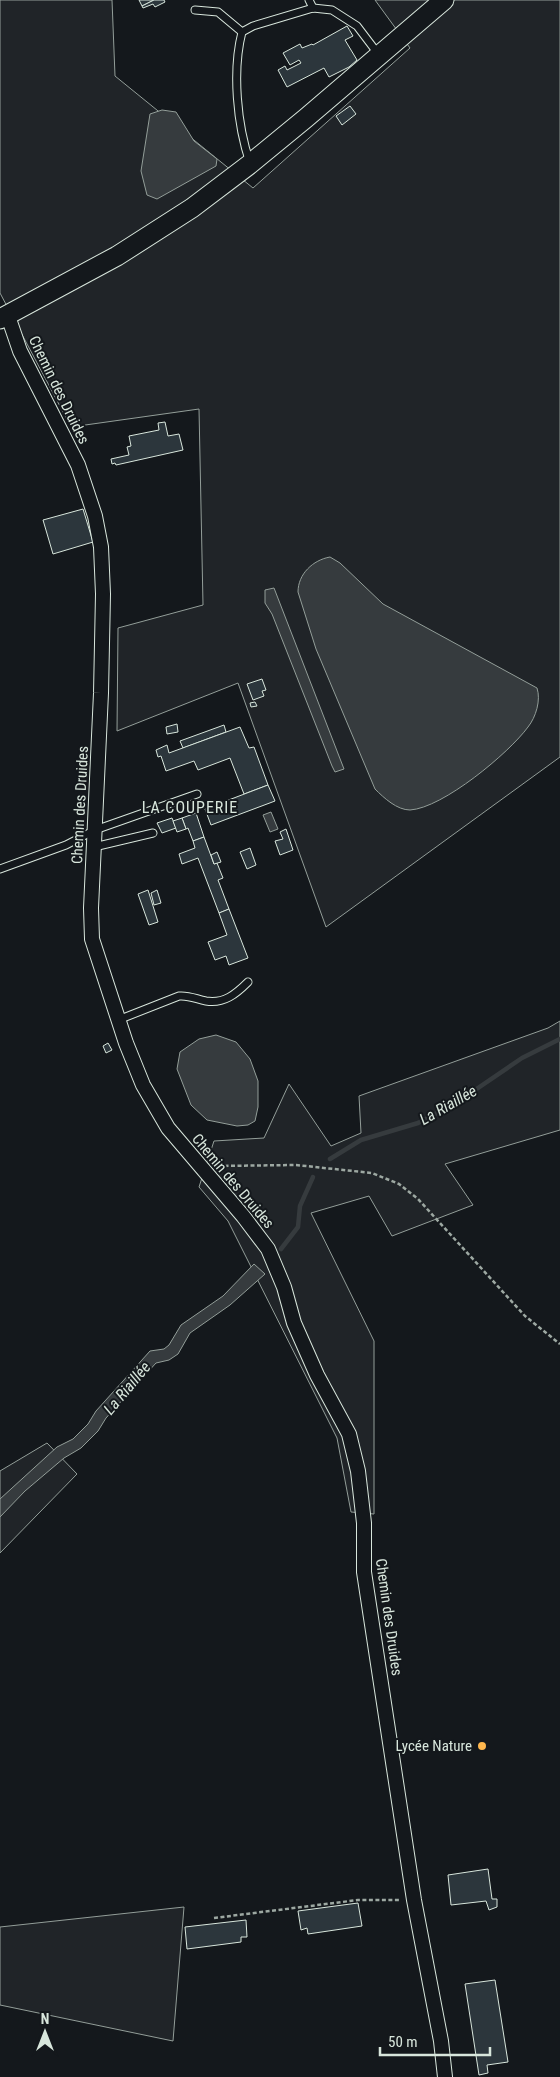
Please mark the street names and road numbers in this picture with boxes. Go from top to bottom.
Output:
street label: Chemin des Druides [25,333,93,447]
street label: Chemin des Druides [68,745,92,864]
street label: Chemin des Druides [188,1130,278,1232]
street label: Chemin des Druides [372,1557,406,1677]

